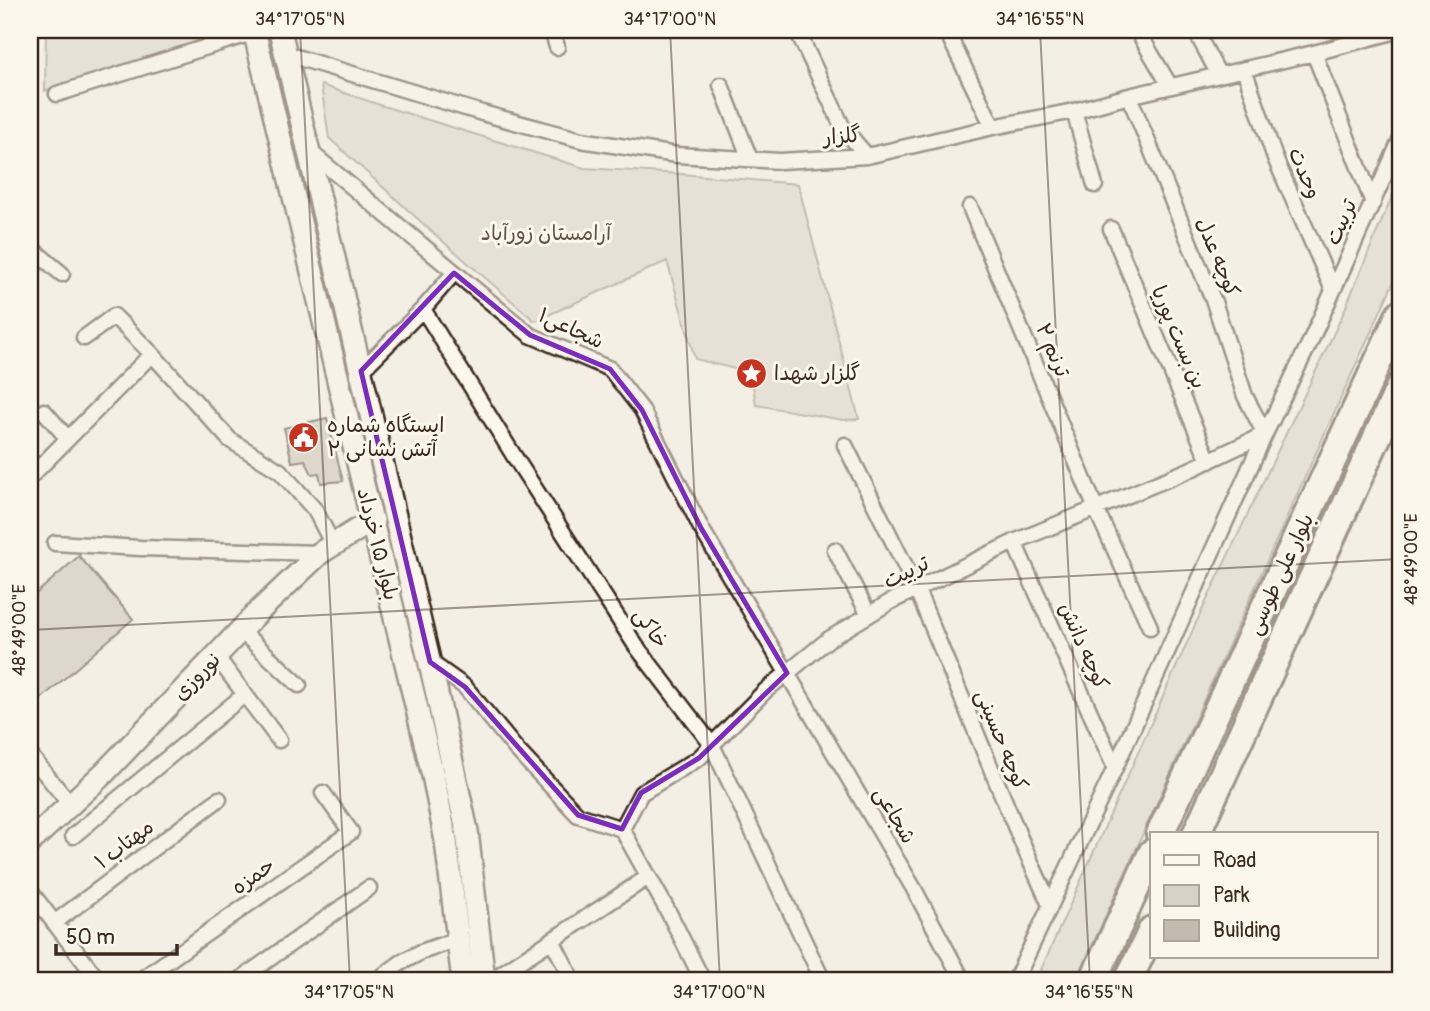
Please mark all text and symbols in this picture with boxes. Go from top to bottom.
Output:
text: 34°17'05"N [255,8,345,31]
text: 34°17'00"N [624,8,716,31]
text: 34°16'55"N [996,8,1084,31]
street label: گلزار [820,122,862,151]
street label: وحدت [1282,143,1327,203]
street label: تربیت [1319,194,1364,249]
street label: کوچه عدل [1189,213,1246,301]
park label: آرامستان زورآباد [481,220,612,247]
street label: بن بست پوریا [1145,282,1212,393]
street label: شجاعی۱ [534,302,608,355]
street label: ترنم ۲ [1027,319,1076,383]
place icon: گلزار شهدا [734,356,768,390]
place label: گلزار شهدا [774,360,860,387]
place label: ایستگاه شماره ۲ آتش نشانی [327,412,444,463]
public building icon: ایستگاه شماره ۲ آتش نشانی [287,420,321,454]
street label: بلوار ۱۵ خرداد [351,485,405,603]
street label: بلوار علی طوسی [1241,509,1320,639]
text: 48°49'00"E [1400,513,1423,605]
street label: تربیت [879,549,934,595]
text: 48°49'00"E [8,584,31,676]
street label: کوچه دانش [1052,598,1115,694]
street label: خاکی [627,603,674,654]
street label: نوروزی [167,646,227,707]
street label: کوچه حسینی [969,686,1034,795]
street label: شجاعی [867,782,922,849]
street label: مهتاب ۱ [89,813,159,875]
legend [1150,832,1378,958]
text: Road [1213,847,1257,874]
street label: حمزه [226,852,280,901]
text: Park [1213,882,1250,909]
scale bar [56,913,177,957]
text: Building [1213,917,1280,944]
text: 50 m [66,924,115,951]
text: 34°17'05"N [304,981,394,1004]
text: 34°17'00"N [673,981,765,1004]
text: 34°16'55"N [1045,981,1133,1004]

